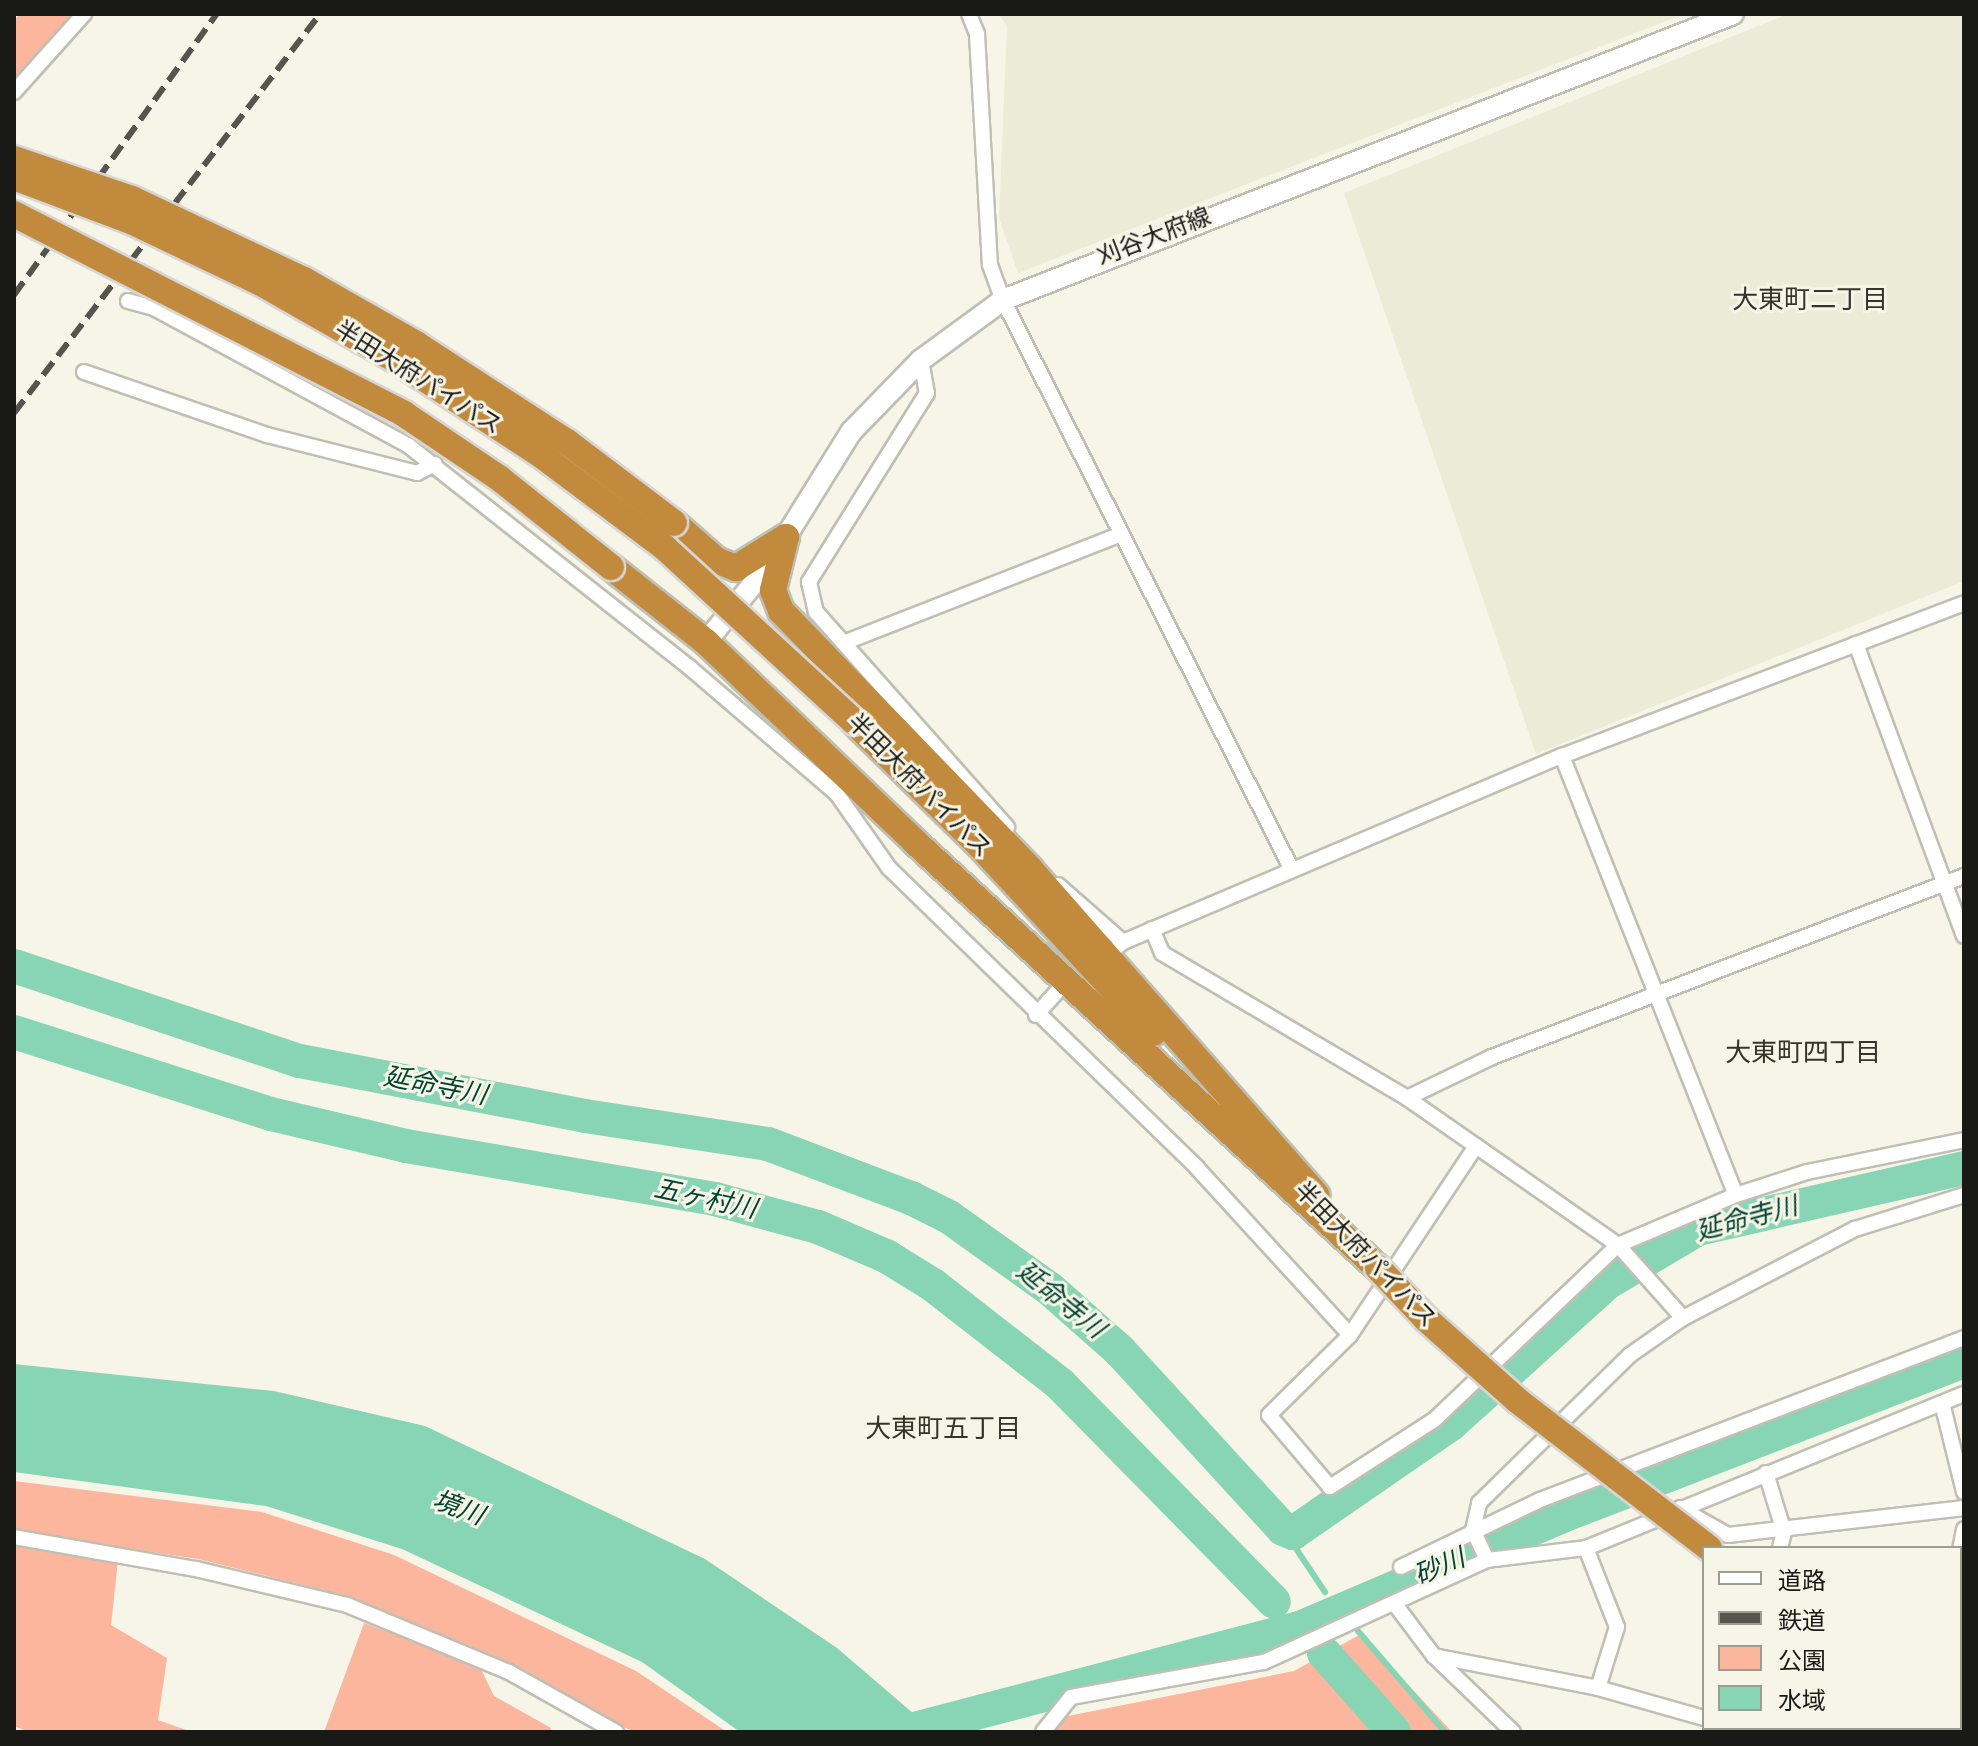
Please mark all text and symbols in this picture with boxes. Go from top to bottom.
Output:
street label: 刈谷大府線 [1093,202,1215,272]
district label: 大東町二丁目 [1732,285,1888,317]
street label: 半田大府パイパス [329,315,507,441]
street label: 半田大府パイパス [841,708,997,864]
district label: 大東町四丁目 [1725,1038,1881,1070]
water label: 延命寺川 [381,1062,489,1112]
water label: 五ヶ村川 [651,1174,759,1226]
street label: 半田大府パイパス [1288,1176,1442,1334]
water label: 延命寺川 [1693,1191,1801,1249]
water label: 延命寺川 [1010,1256,1110,1346]
district label: 大東町五丁目 [865,1414,1021,1446]
water label: 境川 [428,1485,488,1533]
water label: 砂川 [1410,1543,1470,1593]
legend [1702,1546,1962,1730]
text: 道路 [1778,1567,1826,1596]
text: 鉄道 [1778,1607,1826,1636]
text: 公園 [1778,1647,1826,1676]
text: 水域 [1778,1687,1826,1716]

